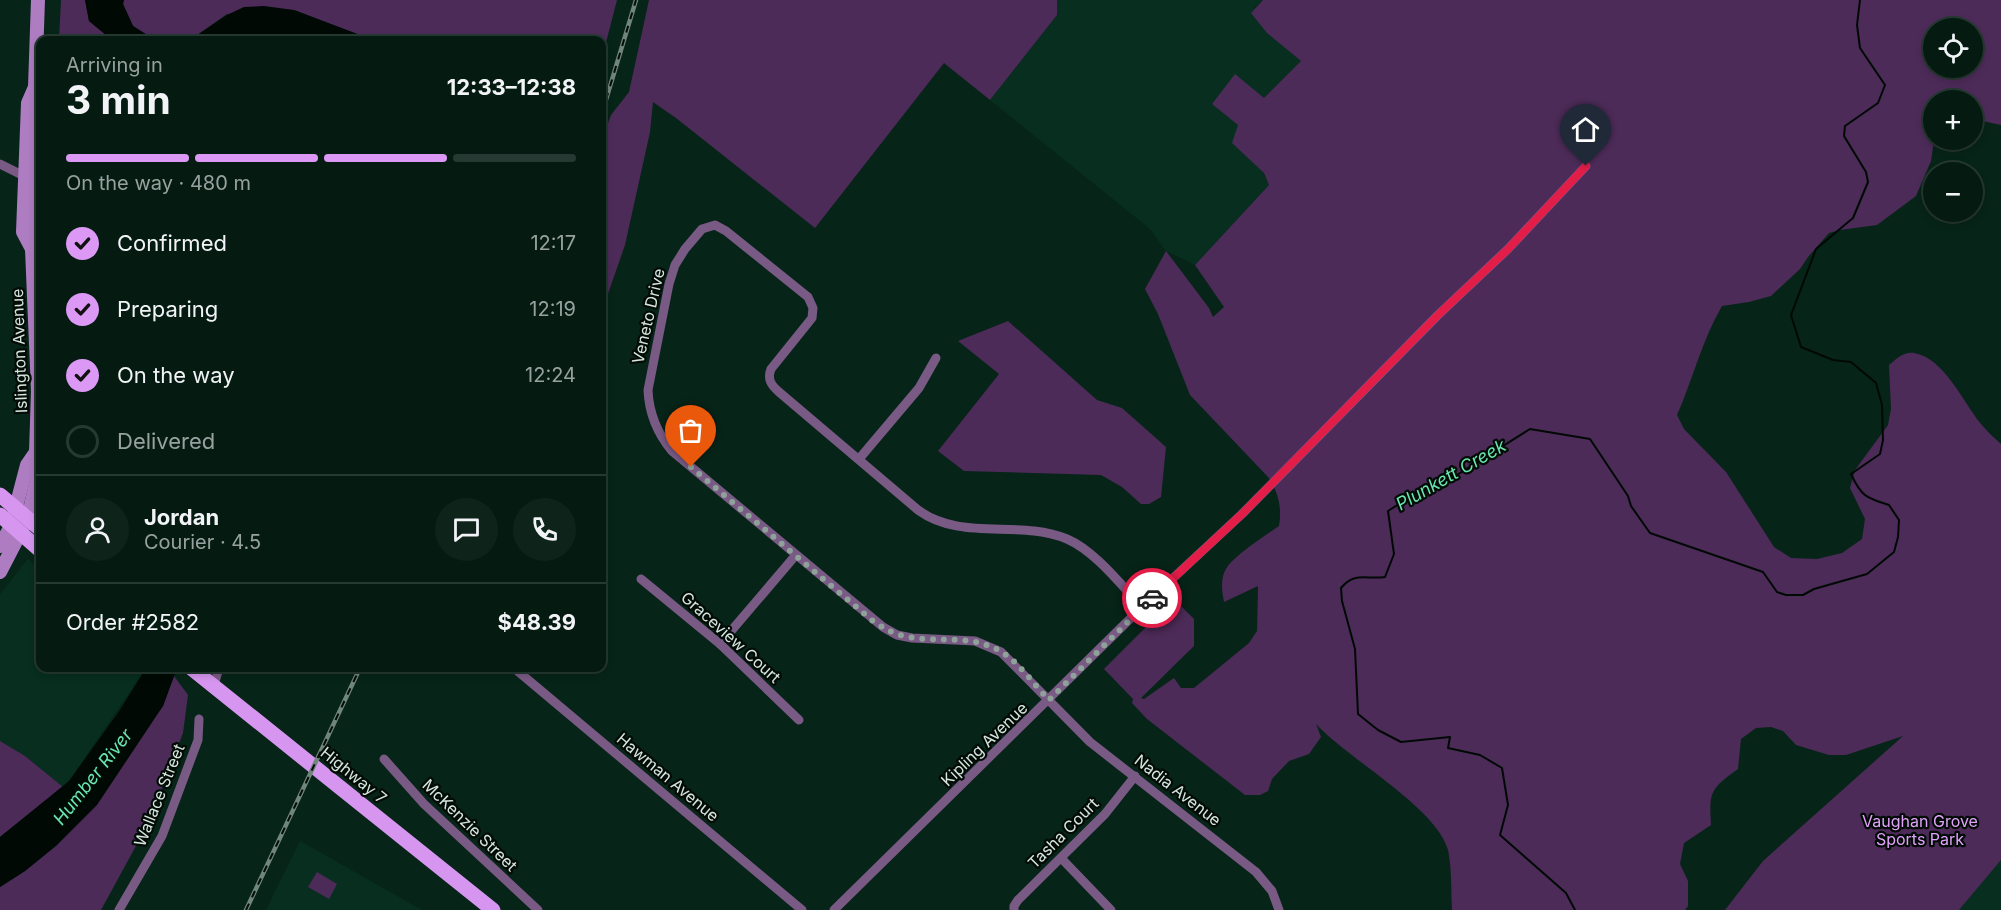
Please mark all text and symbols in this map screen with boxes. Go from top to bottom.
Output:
map controls [1923,18,1983,222]
button: locate [1923,18,1983,78]
text: Arriving in [66,53,163,77]
text: 12:33–12:38 [447,74,576,100]
text: 3 min [66,76,171,123]
button: + [1923,90,1983,150]
pin [1560,104,1611,166]
icon: home [1569,113,1602,146]
button: − [1923,162,1983,222]
text: On the way · 480 m [66,171,251,195]
icon: check [66,227,99,260]
text: Confirmed [117,230,227,256]
text: 12:17 [530,231,576,255]
street label: Veneto Drive [627,266,669,366]
street label: Islington Avenue [7,288,31,414]
icon: check [66,293,99,326]
text: Preparing [117,296,218,322]
text: 12:19 [529,297,576,321]
icon: check [66,359,99,392]
text: On the way [117,362,235,388]
text: 12:24 [525,363,576,387]
pin [665,405,716,467]
icon: bag [674,414,707,447]
text: Delivered [117,428,215,454]
water label: Plunkett Creek [1392,434,1511,515]
button: person [66,498,129,561]
button: chat [435,498,498,561]
button: phone [513,498,576,561]
text: Jordan [144,504,219,530]
text: Courier · 4.5 [144,530,261,554]
courier [1122,568,1182,628]
icon: car [1136,582,1169,615]
street label: Graceview Court [677,587,785,687]
text: Order #2582 [66,609,199,635]
text: $48.39 [498,609,576,635]
street label: Kipling Avenue [937,698,1031,790]
water label: Humber River [49,724,137,829]
street label: Hawman Avenue [613,728,723,826]
street label: Wallace Street [129,741,189,849]
street label: Highway 7 [317,742,391,808]
street label: Nadia Avenue [1131,750,1225,830]
street label: McKenzie Street [418,775,522,875]
street label: Tasha Court [1023,793,1103,873]
park label: Vaughan Grove Sports Park [1862,811,1978,849]

